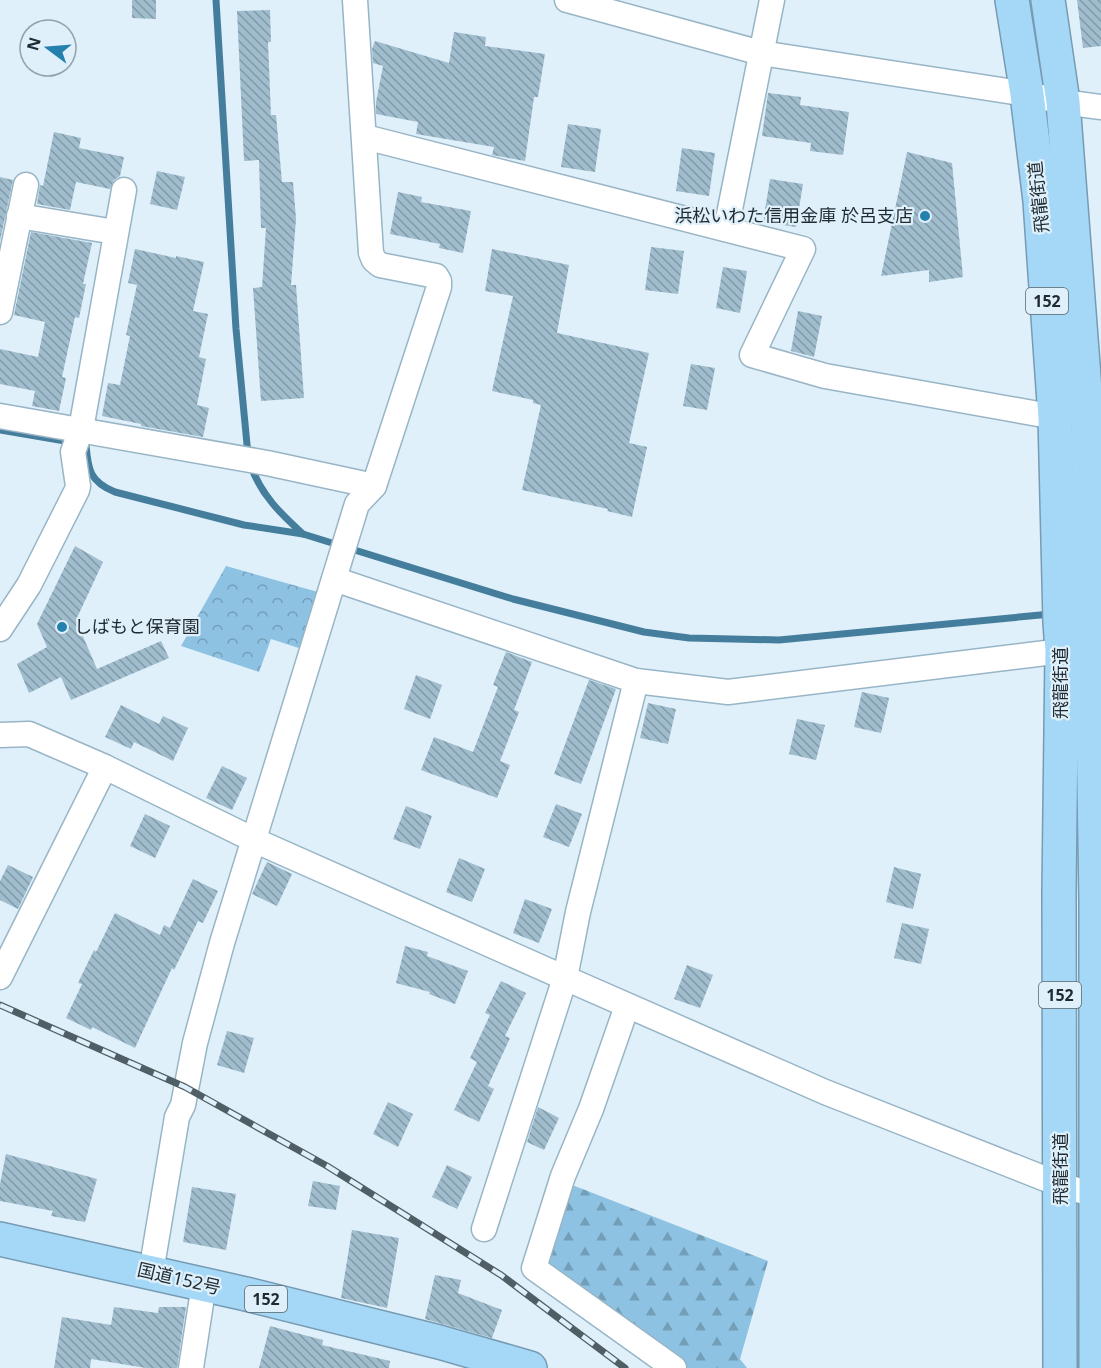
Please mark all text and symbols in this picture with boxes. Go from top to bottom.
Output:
north arrow [18,18,78,78]
text: N [21,35,46,53]
street label: 飛龍街道 [1022,160,1054,234]
place label: 浜松いわた信用金庫 於呂支店 [674,203,913,227]
marker: 浜松いわた信用金庫 於呂支店 [918,209,932,223]
road number: 152 [1026,288,1068,314]
place label: しばもと保育園 [74,614,200,638]
marker: しばもと保育園 [55,620,69,634]
street label: 飛龍街道 [1048,647,1072,719]
road number: 152 [1039,982,1081,1008]
street label: 飛龍街道 [1048,1133,1072,1205]
street label: 国道152号 [135,1257,223,1299]
road number: 152 [245,1286,287,1312]

